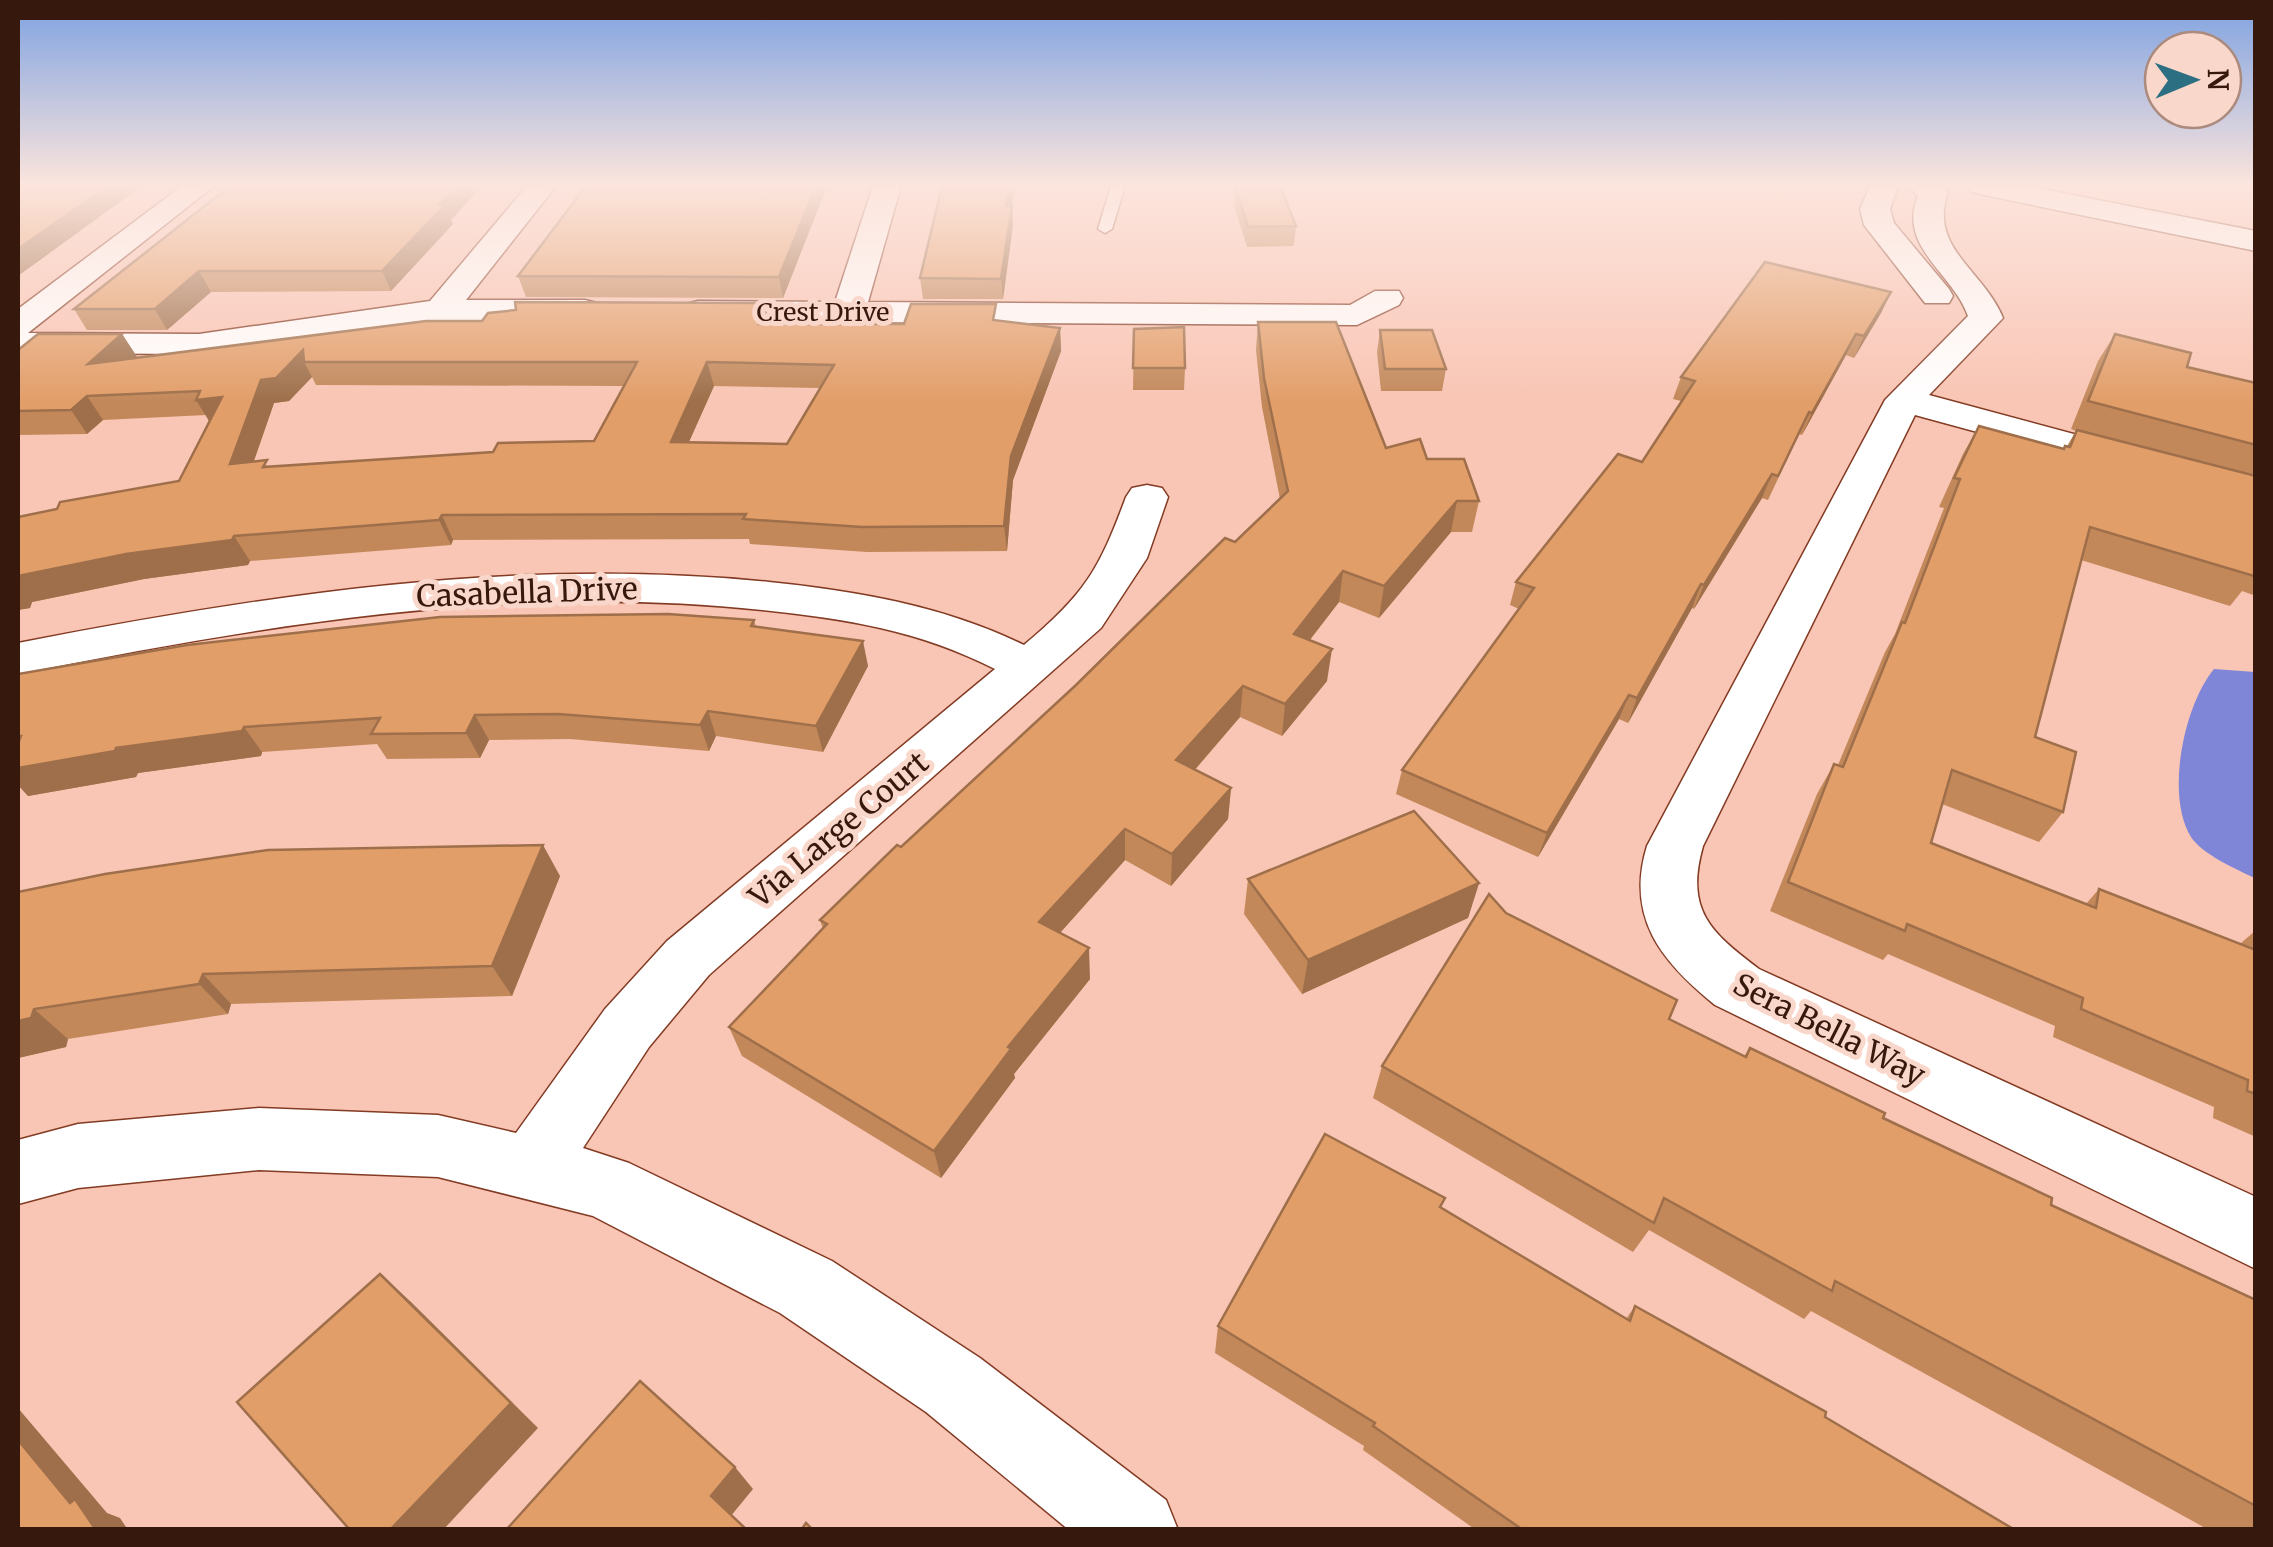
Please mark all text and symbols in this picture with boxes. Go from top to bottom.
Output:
north arrow [2143,30,2243,130]
text: N [2200,68,2236,91]
street label: Crest Drive [757,296,889,328]
street label: Casabella Drive [416,569,638,615]
street label: Via Large Court [740,743,936,916]
street label: Sera Bella Way [1727,964,1932,1094]

